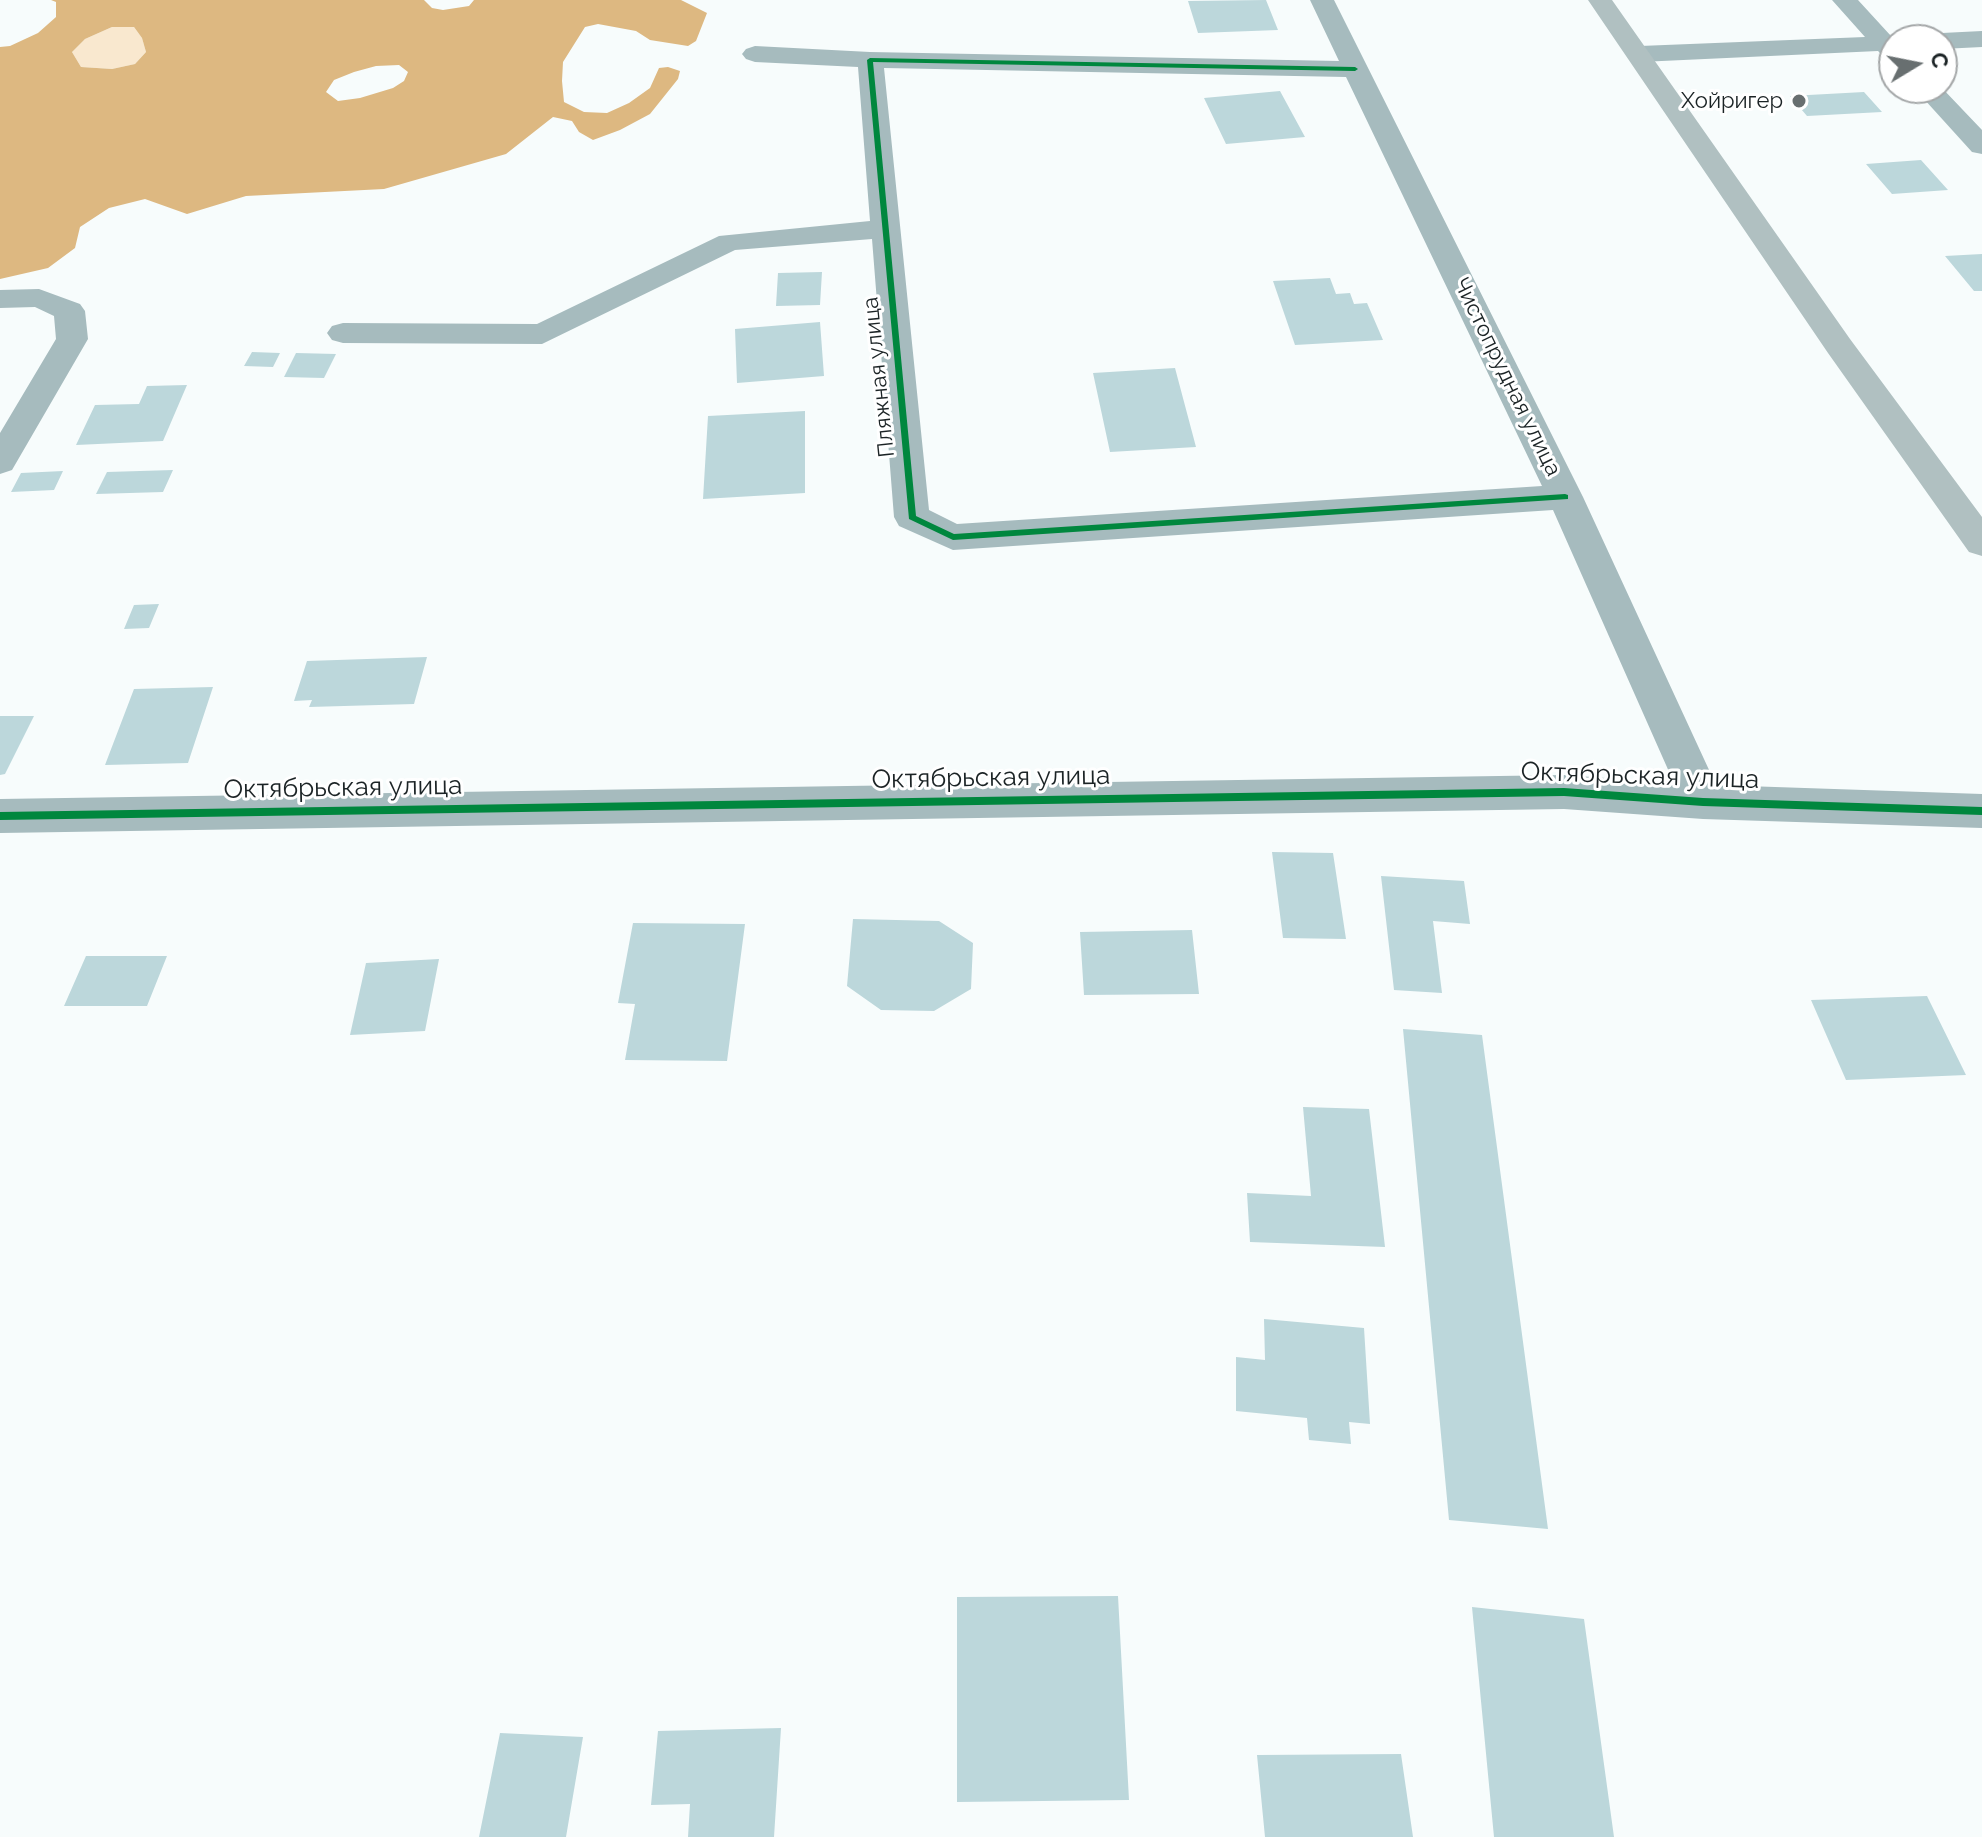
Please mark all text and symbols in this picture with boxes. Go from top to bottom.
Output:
north arrow [1878,24,1958,104]
text: С [1926,50,1954,70]
place label: Хойригер [1681,88,1783,114]
marker: Хойригер [1790,92,1808,110]
street label: Чистопрудная улица [1448,274,1566,480]
street label: Пляжная улица [857,296,901,458]
street label: Октябрьская улица [1520,756,1760,796]
street label: Октябрьская улица [871,760,1111,796]
street label: Октябрьская улица [223,770,463,806]

